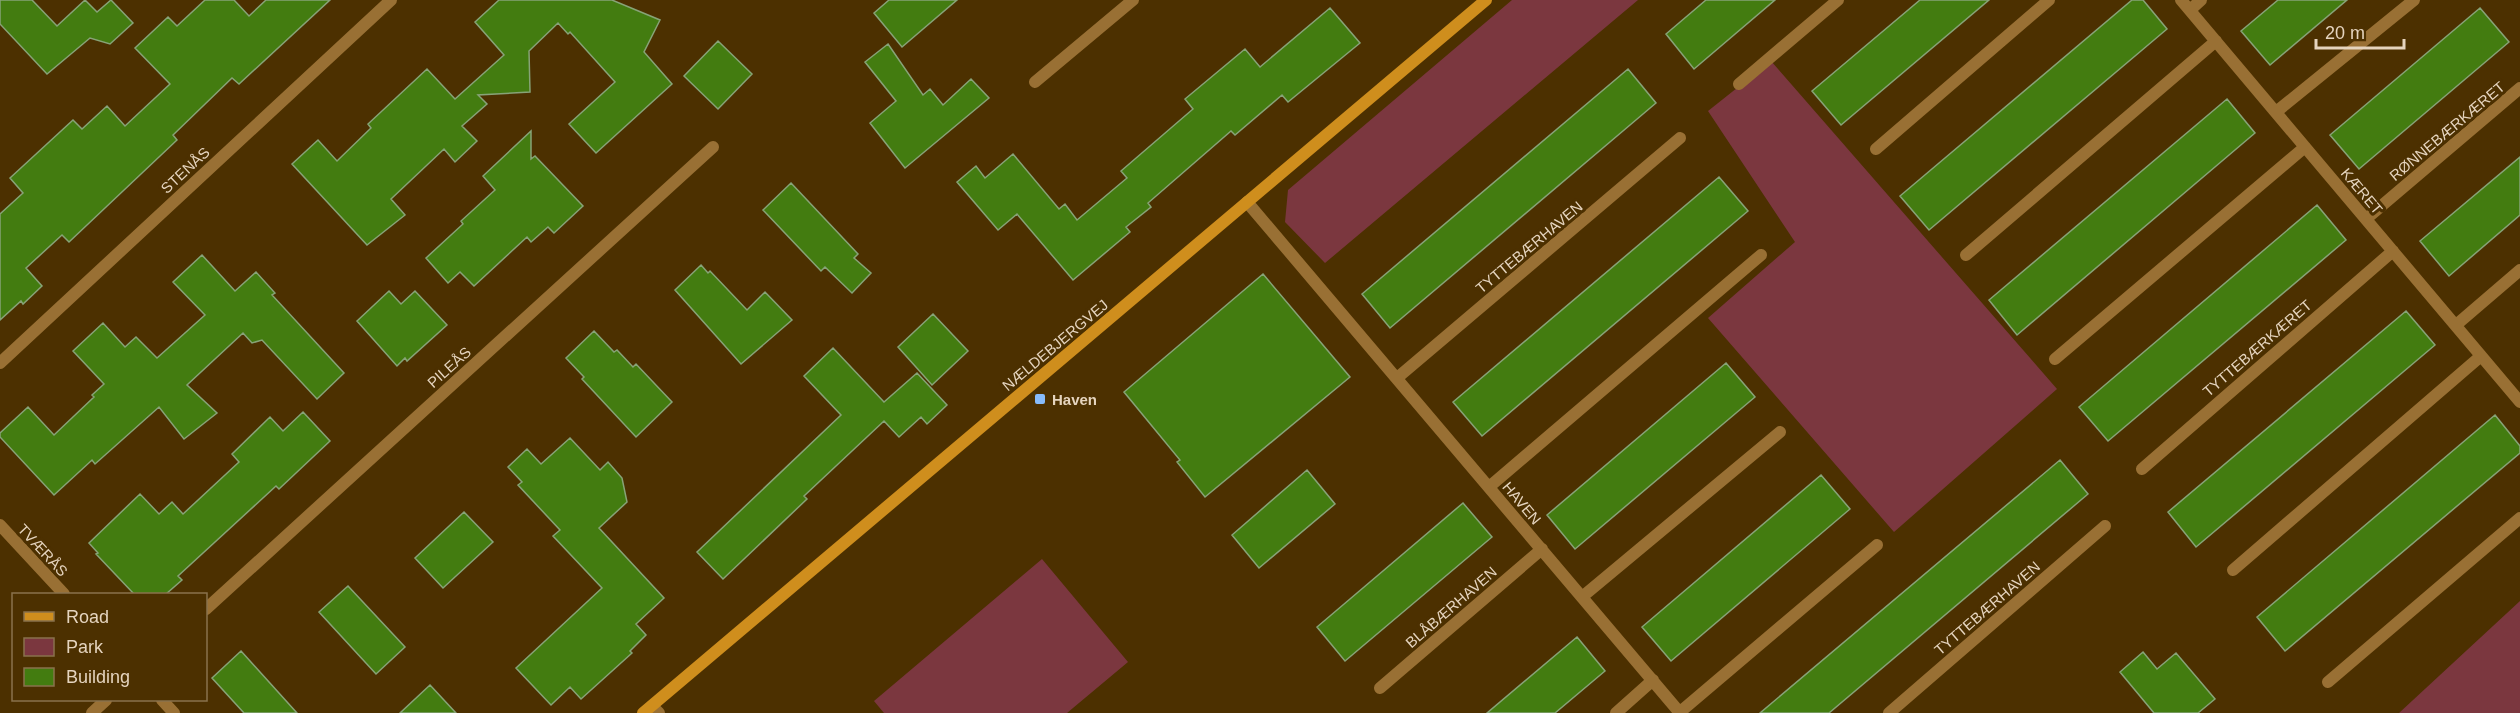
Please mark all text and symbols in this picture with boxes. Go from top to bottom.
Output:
scale bar [2316,12,2404,50]
text: 20 m [2325,23,2365,43]
street label: RØNNEBÆRKÆRET [2386,78,2508,184]
street label: STENÅS [157,143,213,197]
street label: KÆRET [2338,164,2386,218]
street label: TYTTEBÆRHAVEN [1472,197,1586,297]
street label: NÆLDEBJERGVEJ [999,296,1111,394]
street label: TYTTEBÆRKÆRET [2199,296,2315,400]
street label: PILEÅS [424,343,474,391]
place label: Haven [1052,391,1097,408]
marker: Haven [1033,392,1047,406]
street label: HAVEN [1499,478,1545,528]
street label: TVÆRÅS [15,520,71,580]
street label: TYTTEBÆRHAVEN [1931,558,2043,658]
street label: BLÅBÆRHAVEN [1402,563,1500,651]
legend [12,593,207,701]
text: Road [66,607,109,627]
text: Park [66,637,104,657]
text: Building [66,667,130,687]

